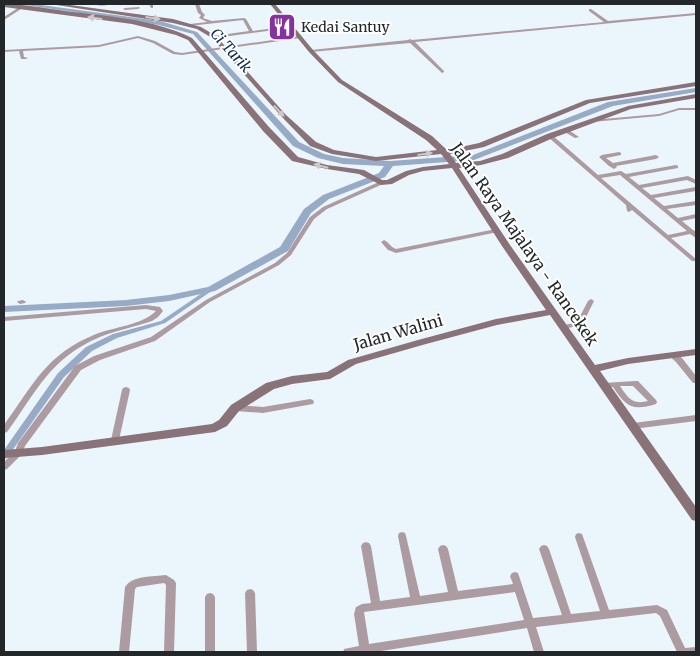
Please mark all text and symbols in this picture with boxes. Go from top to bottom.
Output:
restaurant icon: Kedai Santuy [267,12,297,42]
one-way arrow [86,14,102,22]
one-way arrow [146,14,162,22]
place label: Kedai Santuy [301,18,390,36]
water label: Ci Tarik [206,24,256,77]
one-way arrow [273,104,285,116]
street label: Jalan Raya Majalaya - Rancekek [446,138,604,350]
one-way arrow [418,150,434,158]
one-way arrow [314,162,329,170]
street label: Jalan Walini [350,310,445,355]

